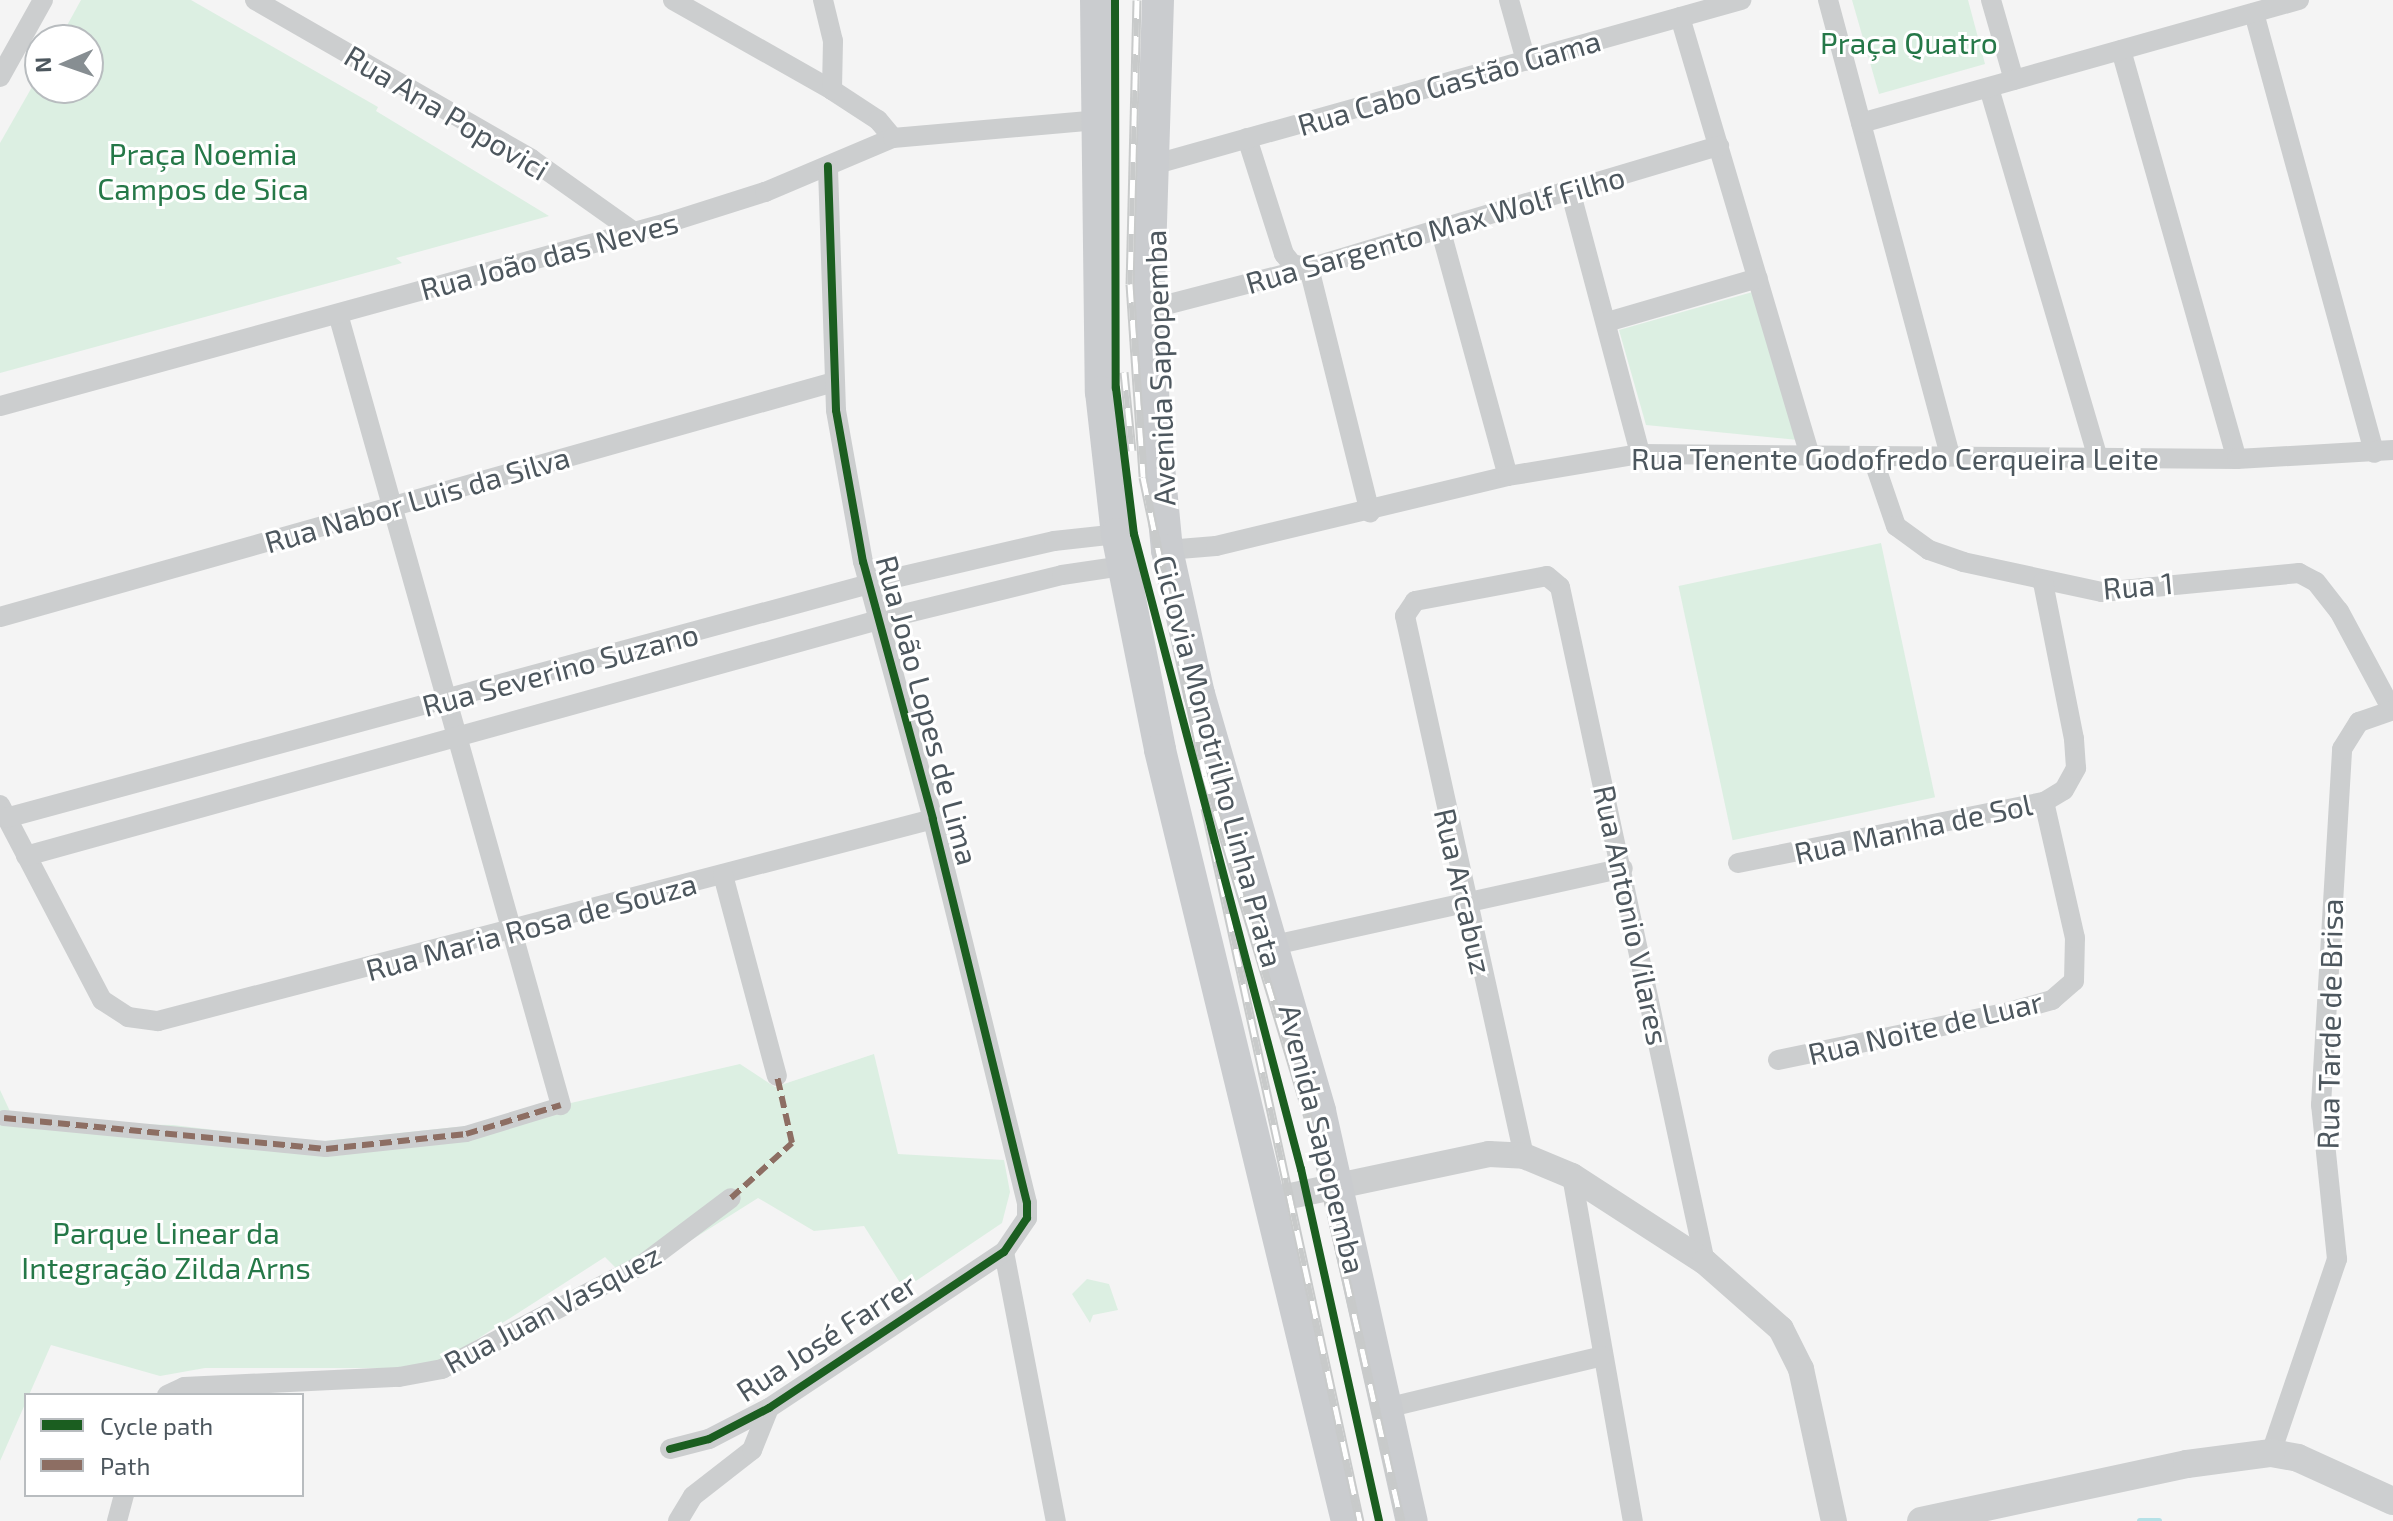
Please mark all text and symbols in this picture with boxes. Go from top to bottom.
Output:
street label: Rua Cabo Gastão Gama [1293,21,1605,143]
north arrow [24,24,104,104]
park label: Praça Quatro [1820,24,1998,60]
street label: Rua Ana Popovici [338,37,556,187]
text: N [29,56,55,73]
park label: Praça Noemia Campos de Sica [97,135,309,206]
street label: Rua Sargento Max Wolf Filho [1241,157,1629,301]
street label: Rua João das Neves [416,203,682,307]
street label: Avenida Sapopemba [1136,229,1182,507]
street label: Rua Nabor Luis da Silva [260,438,574,560]
street label: Rua Tenente Godofredo Cerqueira Leite [1631,440,2159,476]
street label: Rua João Lopes de Lima [869,551,987,869]
street label: Ciclovia Monotrilho Linha Prata [1147,551,1291,971]
street label: Rua 1 [2101,564,2175,606]
street label: Rua Severino Suzano [418,615,702,723]
street label: Rua Antonio Vilares [1587,781,1677,1049]
street label: Rua Manha de Sol [1791,785,2035,871]
street label: Rua Arcabuz [1427,804,1501,978]
street label: Rua Maria Rosa de Souza [362,865,700,987]
street label: Rua Tarde de Brisa [2309,898,2349,1150]
street label: Rua Noite de Luar [1804,983,2046,1071]
street label: Avenida Sapopemba [1272,1001,1374,1277]
park label: Parque Linear da Integração Zilda Arns [21,1214,311,1284]
street label: Rua Juan Vasquez [437,1235,667,1381]
street label: Rua José Farrer [729,1265,923,1409]
legend [24,1393,304,1497]
text: Cycle path [100,1411,213,1440]
text: Path [100,1451,150,1480]

